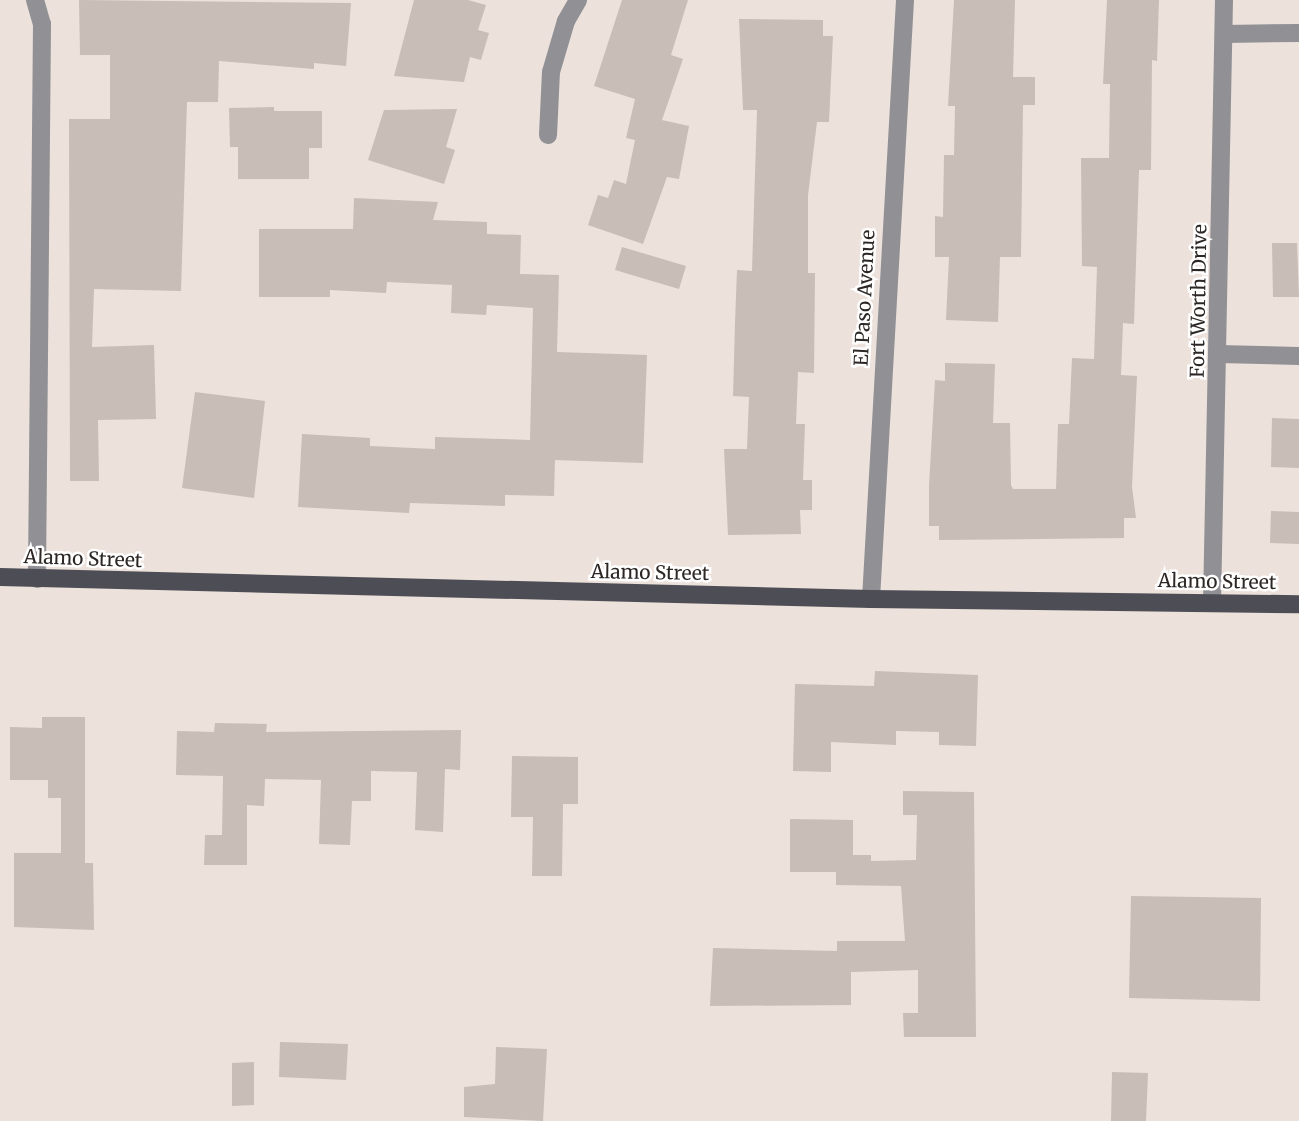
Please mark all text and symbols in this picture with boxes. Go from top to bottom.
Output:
street label: Fort Worth Drive [1186,224,1212,378]
street label: El Paso Avenue [850,229,880,367]
street label: Alamo Street [23,546,143,572]
street label: Alamo Street [591,561,709,585]
street label: Alamo Street [1158,570,1276,594]

